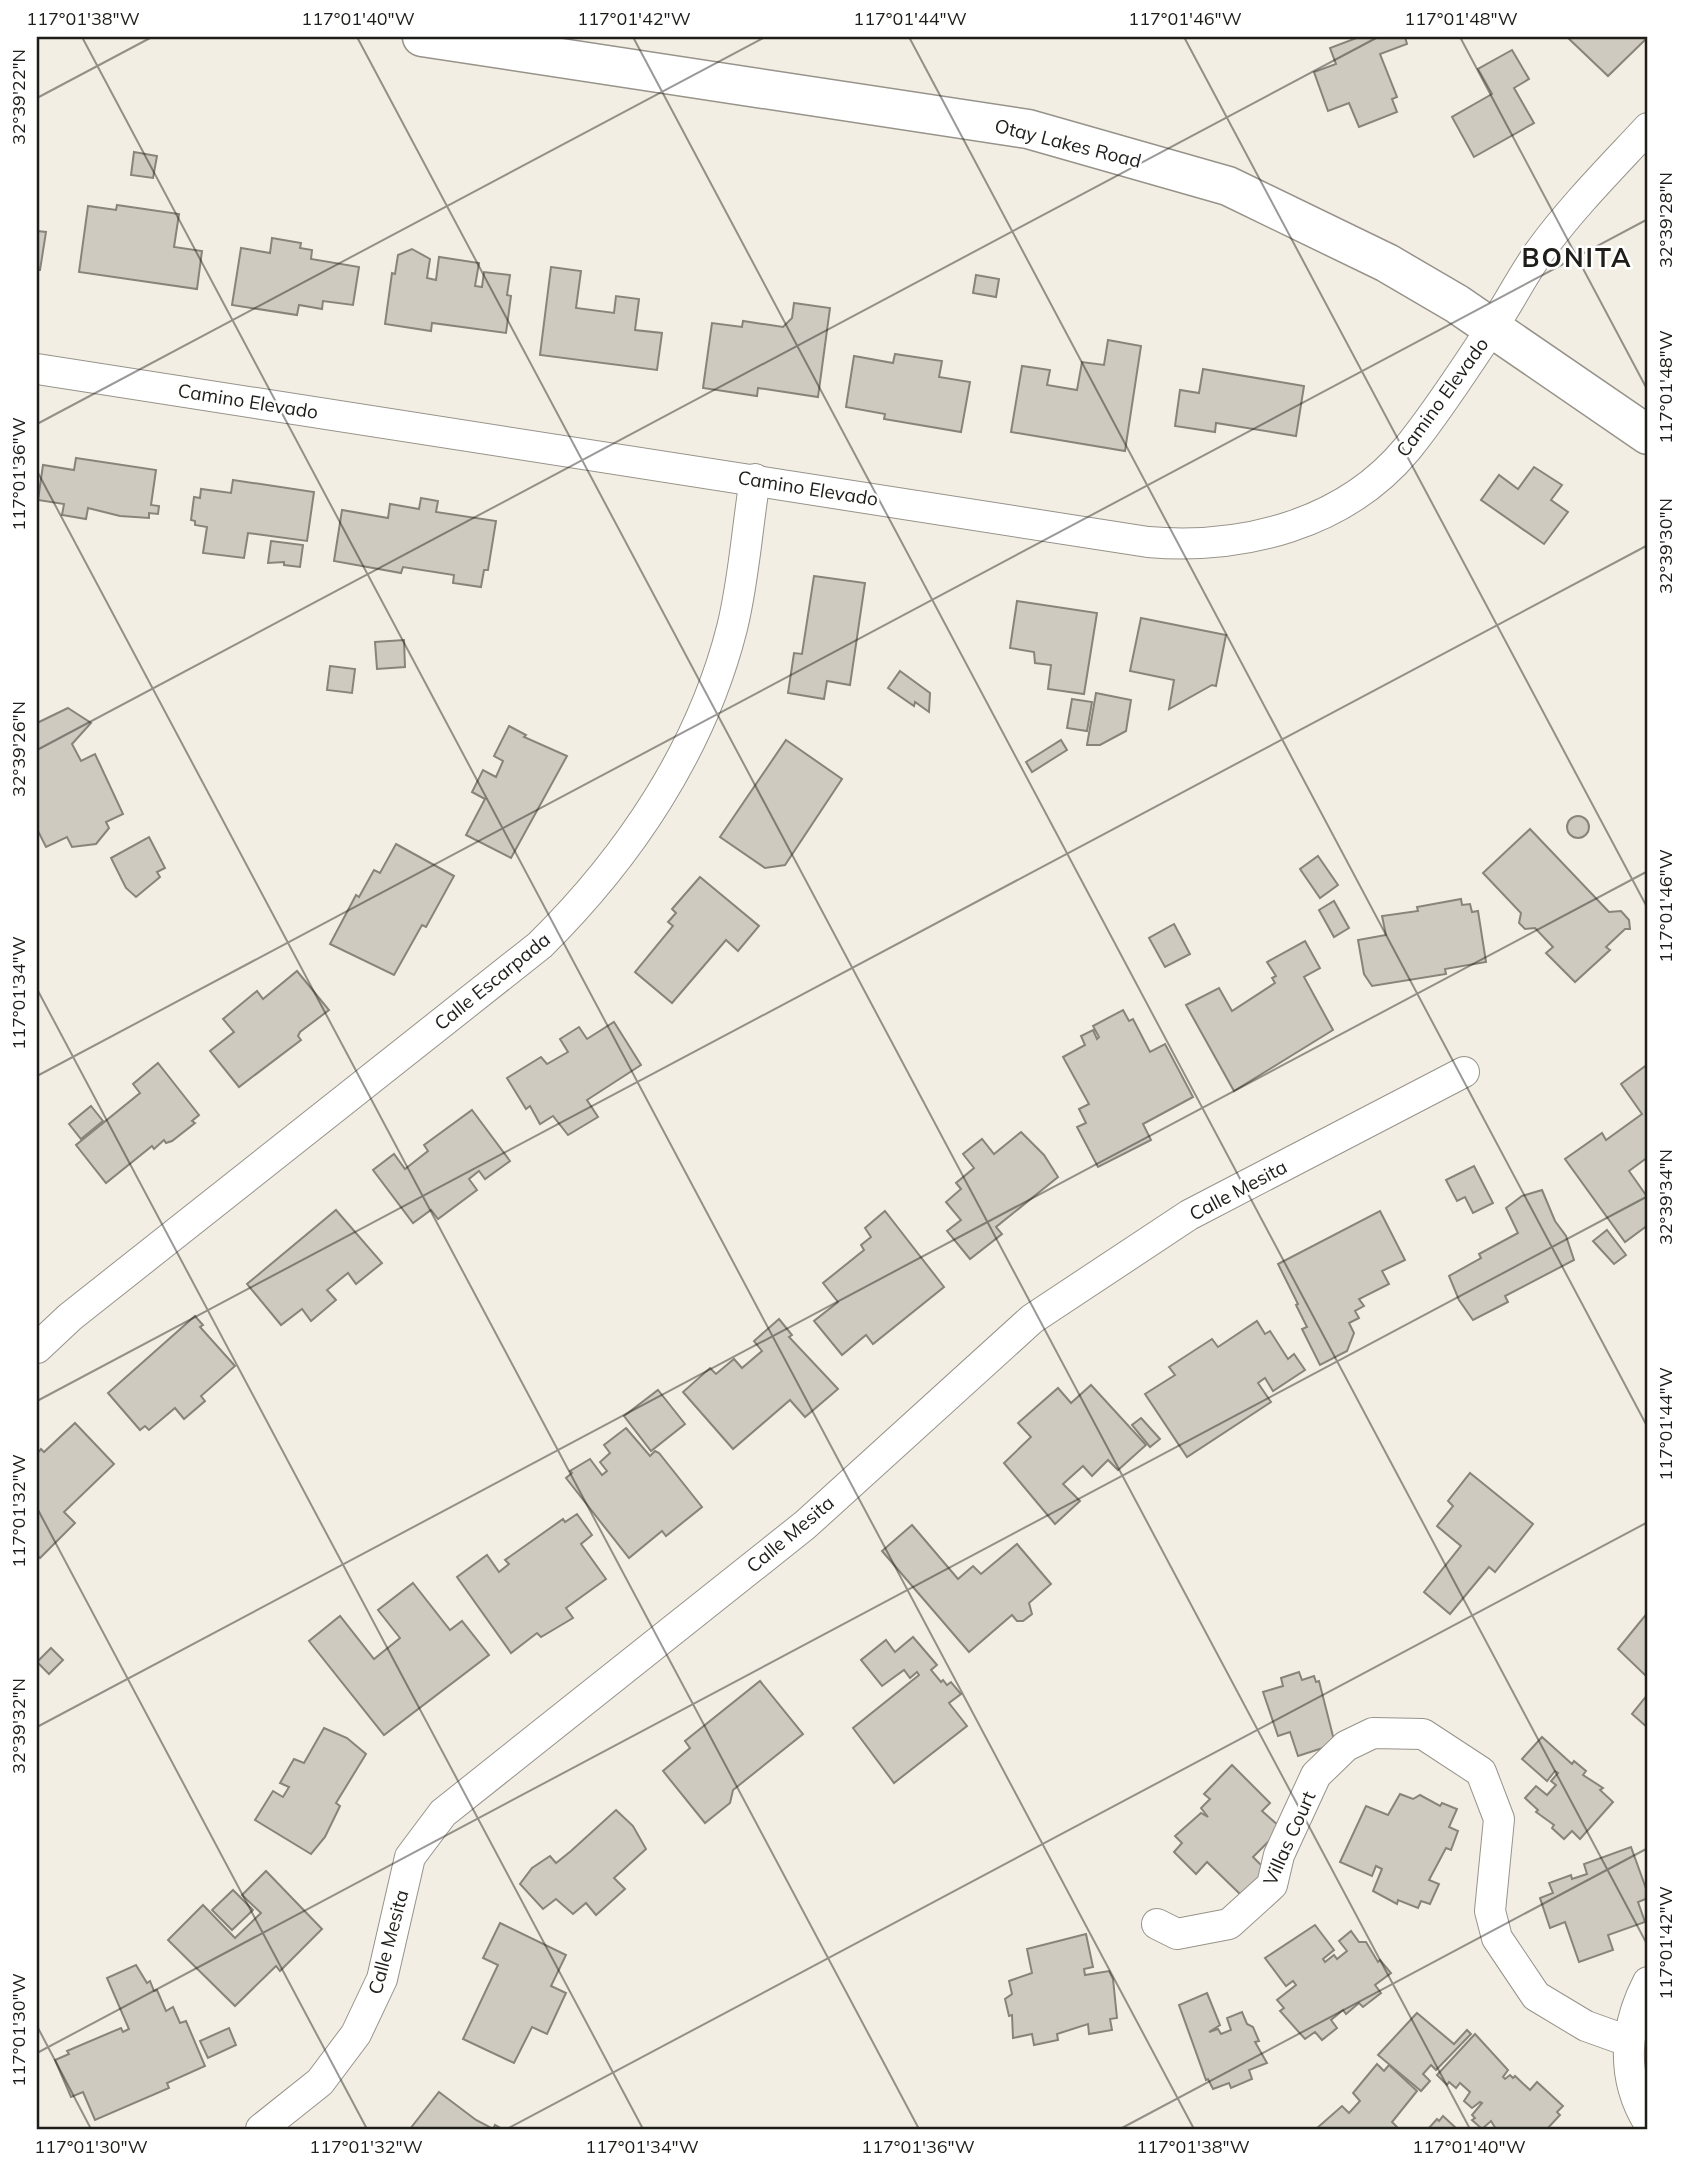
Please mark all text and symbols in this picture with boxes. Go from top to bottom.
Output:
text: 117°01'38"W [26,7,140,30]
text: 117°01'40"W [301,7,415,30]
text: 117°01'42"W [577,7,691,30]
text: 117°01'44"W [853,7,967,30]
text: 117°01'46"W [1128,7,1242,30]
text: 117°01'48"W [1404,7,1518,30]
text: 32°39'22"N [7,49,30,145]
street label: Otay Lakes Road [992,113,1144,173]
text: 32°39'28"N [1654,172,1677,268]
district label: BONITA [1522,241,1632,274]
text: 117°01'48"W [1654,330,1677,444]
street label: Camino Elevado [1391,333,1493,461]
street label: Camino Elevado [176,378,320,424]
text: 117°01'36"W [7,417,30,531]
street label: Camino Elevado [736,465,880,511]
text: 32°39'30"N [1654,498,1677,594]
text: 32°39'26"N [7,701,30,797]
text: 117°01'46"W [1654,849,1677,963]
street label: Calle Escarpada [429,927,555,1035]
text: 117°01'34"W [7,936,30,1050]
text: 32°39'34"N [1654,1149,1677,1245]
street label: Calle Mesita [1185,1154,1291,1226]
text: 117°01'44"W [1654,1367,1677,1481]
text: 117°01'32"W [7,1454,30,1568]
street label: Calle Mesita [741,1490,839,1578]
text: 32°39'32"N [7,1678,30,1774]
street label: Villas Court [1258,1787,1321,1889]
text: 117°01'42"W [1654,1886,1677,2000]
street label: Calle Mesita [363,1887,413,1997]
text: 117°01'30"W [7,1973,30,2087]
text: 117°01'30"W [34,2135,148,2158]
text: 117°01'32"W [309,2135,423,2158]
text: 117°01'34"W [585,2135,699,2158]
text: 117°01'36"W [861,2135,975,2158]
text: 117°01'38"W [1136,2135,1250,2158]
text: 117°01'40"W [1412,2135,1526,2158]

